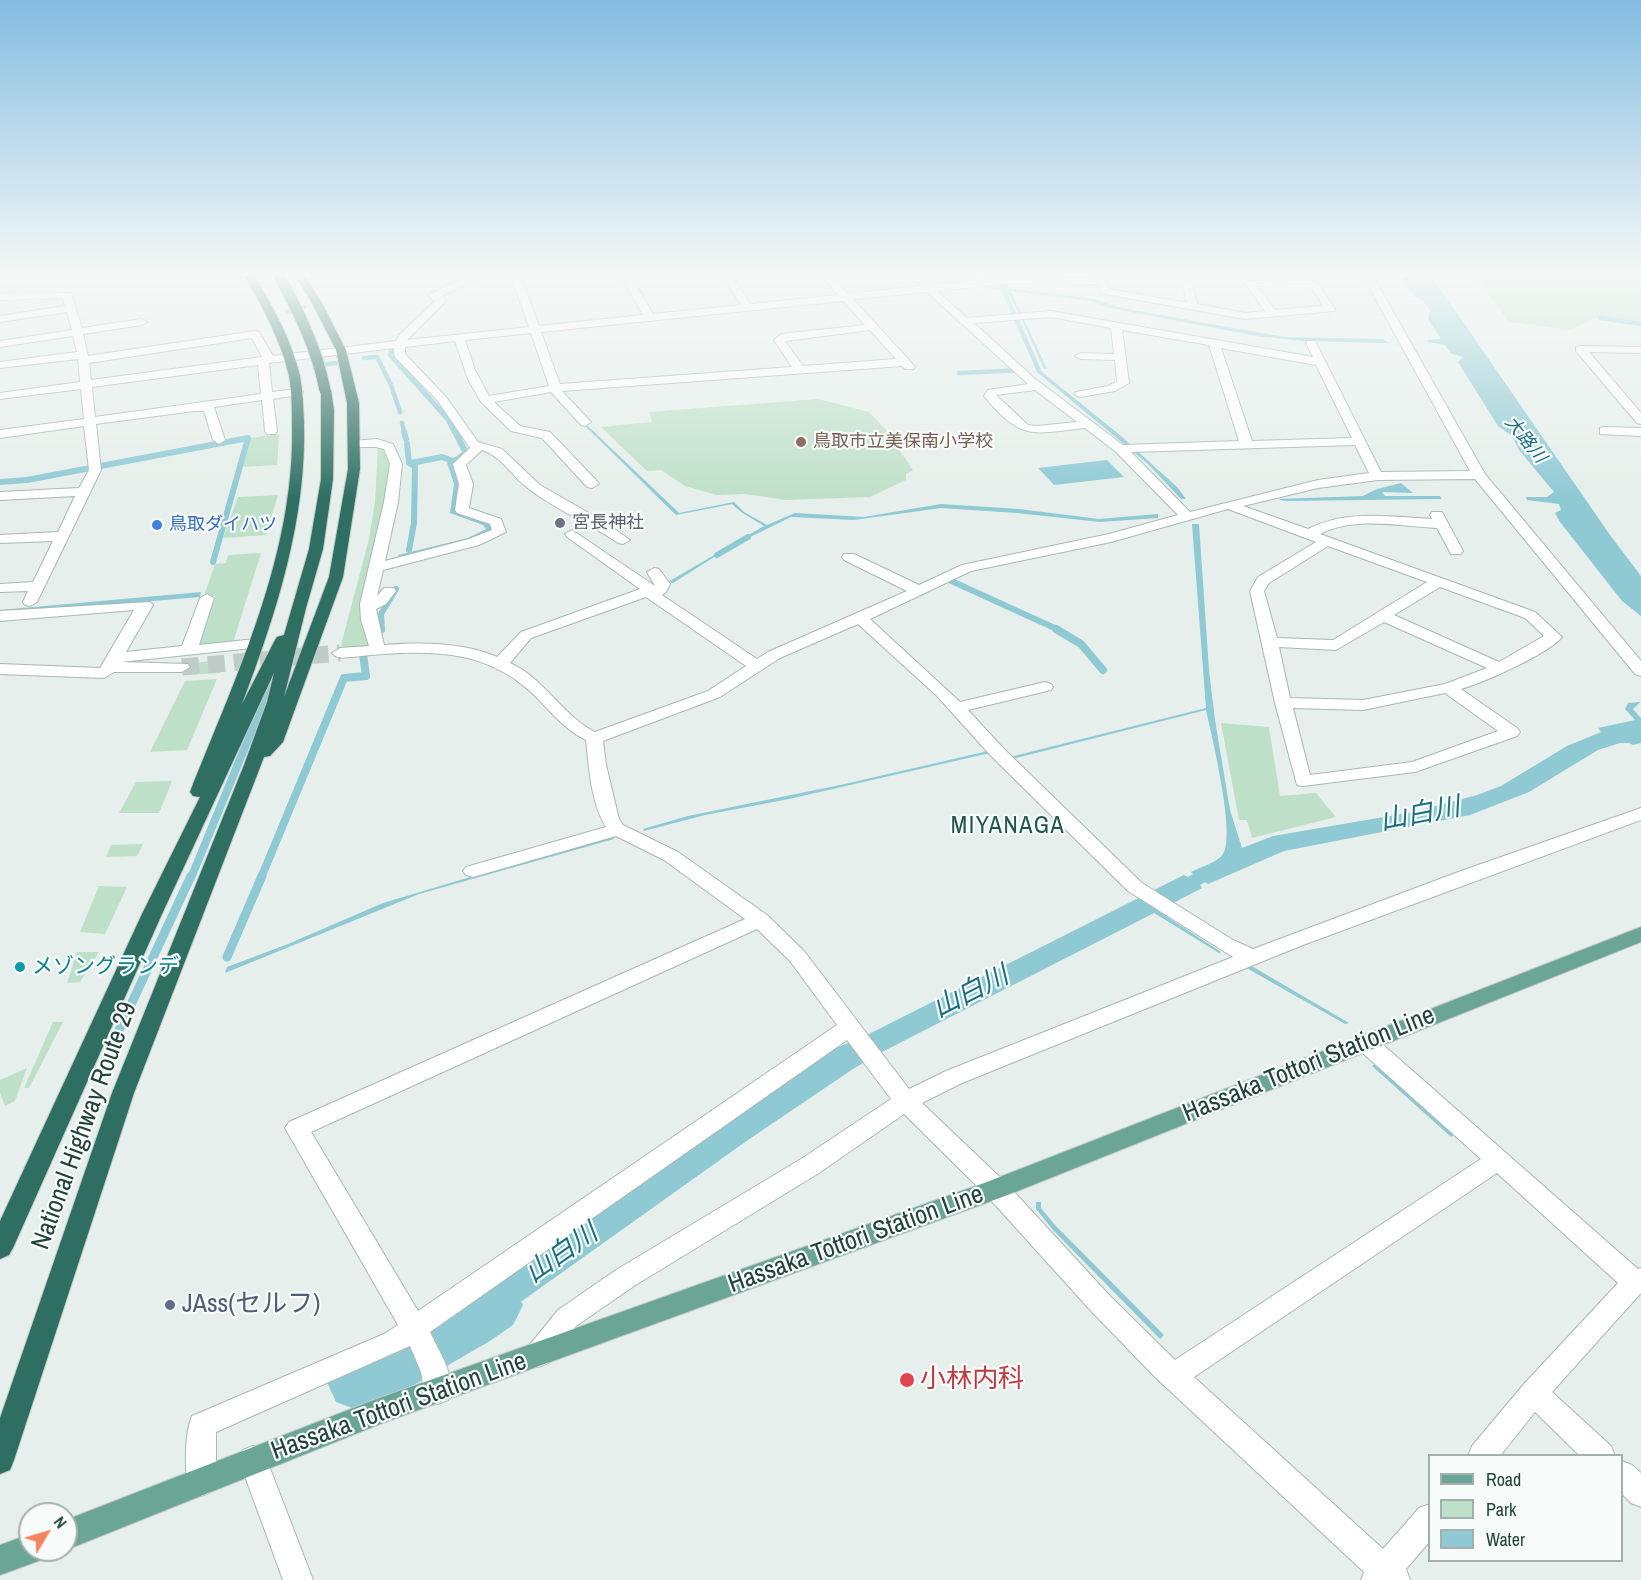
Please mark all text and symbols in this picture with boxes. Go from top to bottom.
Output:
water label: 大路川 [1500,412,1550,468]
place label: 鳥取市立美保南小学校 [813,431,993,453]
marker: 鳥取市立美保南小学校 [794,435,808,449]
place label: 宮長神社 [572,512,644,534]
place label: 鳥取ダイハツ [169,514,277,536]
marker: 宮長神社 [553,516,567,530]
marker: 鳥取ダイハツ [150,518,164,532]
water label: 山白川 [1377,791,1463,839]
district label: MIYANAGA [951,813,1065,841]
place label: メゾングランデ [32,954,179,980]
marker: メゾングランデ [13,960,27,974]
water label: 山白川 [928,960,1014,1026]
street label: National Highway Route 29 [26,998,144,1254]
street label: Hassaka Tottori Station Line [1178,1000,1440,1130]
street label: Hassaka Tottori Station Line [724,1179,988,1301]
water label: 山白川 [520,1217,604,1291]
place label: JAss(セルフ) [182,1289,320,1321]
marker: JAss(セルフ) [163,1298,177,1312]
street label: Hassaka Tottori Station Line [267,1346,531,1468]
place label: 小林内科 [920,1364,1024,1396]
marker: 小林内科 [898,1371,916,1389]
legend [1428,1454,1623,1562]
text: Road [1486,1467,1521,1492]
text: Park [1486,1497,1516,1522]
north arrow [18,1502,78,1562]
text: N [49,1512,72,1533]
text: Water [1486,1527,1525,1552]

